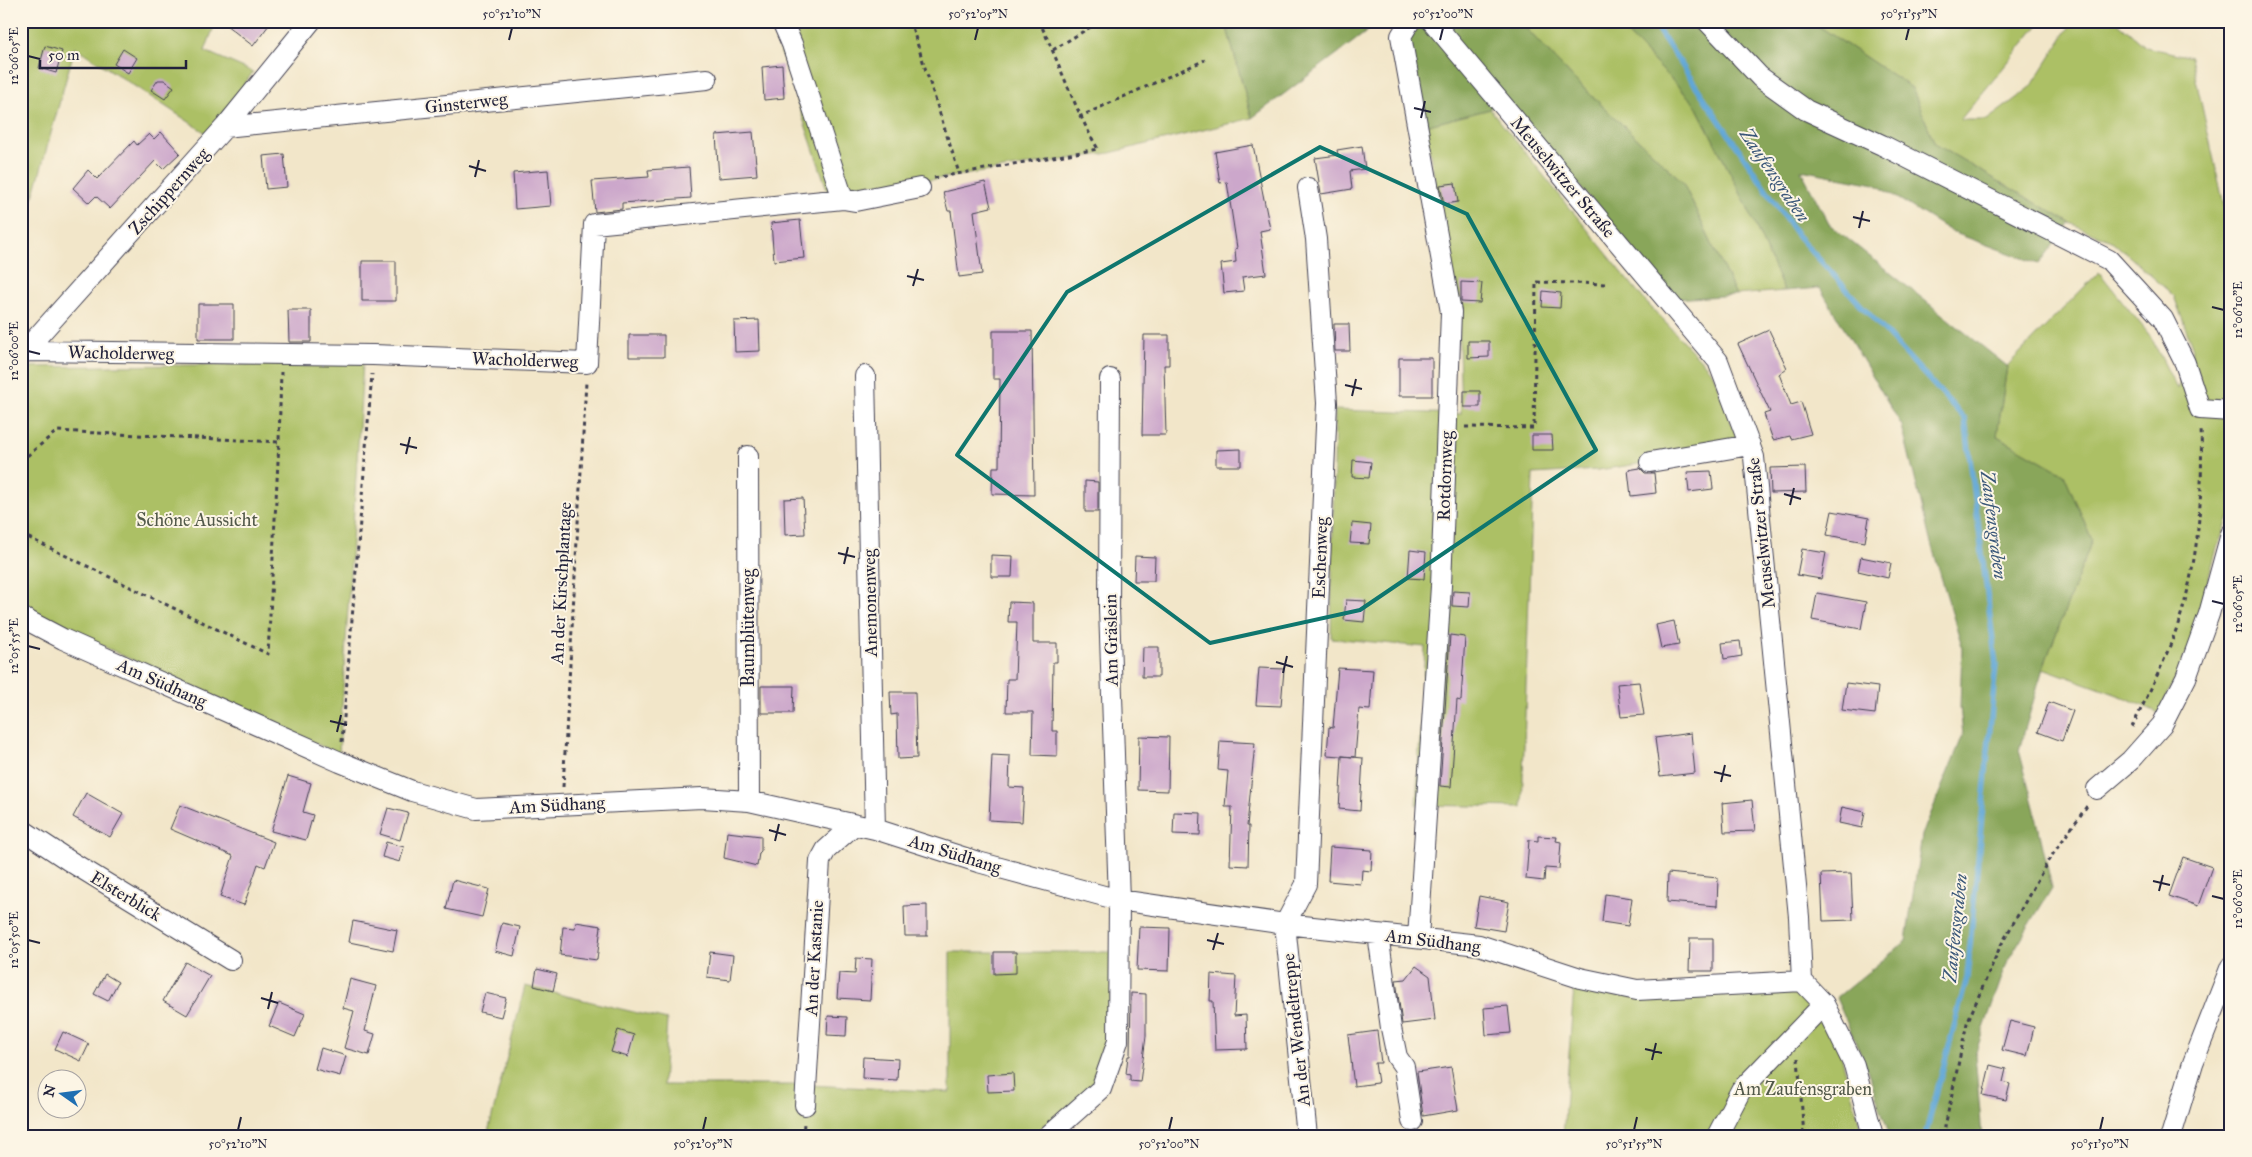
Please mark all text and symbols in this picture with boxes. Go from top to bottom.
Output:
text: 50°52'10"N [483,7,541,21]
text: 50°52'05"N [948,7,1008,21]
text: 50°52'00"N [1412,7,1474,21]
text: 50°51'55"N [1880,7,1938,21]
text: 12°06'05"E [7,27,21,85]
scale bar [40,38,186,70]
text: 50 m [48,46,80,64]
street label: Ginsterweg [424,88,509,119]
street label: Meuselwitzer Straße [1506,112,1620,242]
water label: Zaufensgraben [1734,123,1815,227]
street label: Zschippernweg [124,142,215,240]
text: 12°06'10"E [2231,281,2245,338]
text: 12°06'00"E [7,321,21,381]
street label: Wacholderweg [68,341,175,366]
street label: Wacholderweg [471,347,579,374]
street label: Rotdornweg [1432,430,1459,521]
street label: Meuselwitzer Straße [1742,456,1780,610]
water label: Zaufensgraben [1976,468,2012,581]
street label: An der Kirschplantage [546,501,577,666]
park label: Schöne Aussicht [136,509,258,531]
street label: Eschenweg [1308,516,1333,599]
street label: Anemonenweg [858,548,883,658]
street label: Baumblütenweg [737,568,760,687]
text: 12°06'05"E [2231,575,2245,633]
street label: Am Gräslein [1099,593,1123,687]
text: 12°05'55"E [7,618,21,674]
street label: Am Südhang [112,653,211,714]
street label: Am Südhang [508,791,606,820]
street label: Am Südhang [905,829,1005,880]
street label: Elsterblick [86,866,166,926]
text: 12°06'00"E [2231,869,2245,929]
water label: Zaufensgraben [1938,873,1972,984]
street label: An der Kastanie [800,900,828,1017]
text: 12°05'50"E [7,911,21,969]
street label: Am Südhang [1383,924,1482,959]
street label: An der Wendeltreppe [1277,952,1315,1109]
north arrow [38,1070,88,1120]
park label: Am Zaufensgraben [1733,1078,1872,1101]
text: N [40,1083,60,1099]
text: 50°52'10"N [209,1137,267,1151]
text: 50°52'05"N [673,1137,733,1151]
text: 50°52'00"N [1138,1137,1200,1151]
text: 50°51'55"N [1605,1137,1663,1151]
text: 50°51'50"N [2071,1137,2129,1151]

